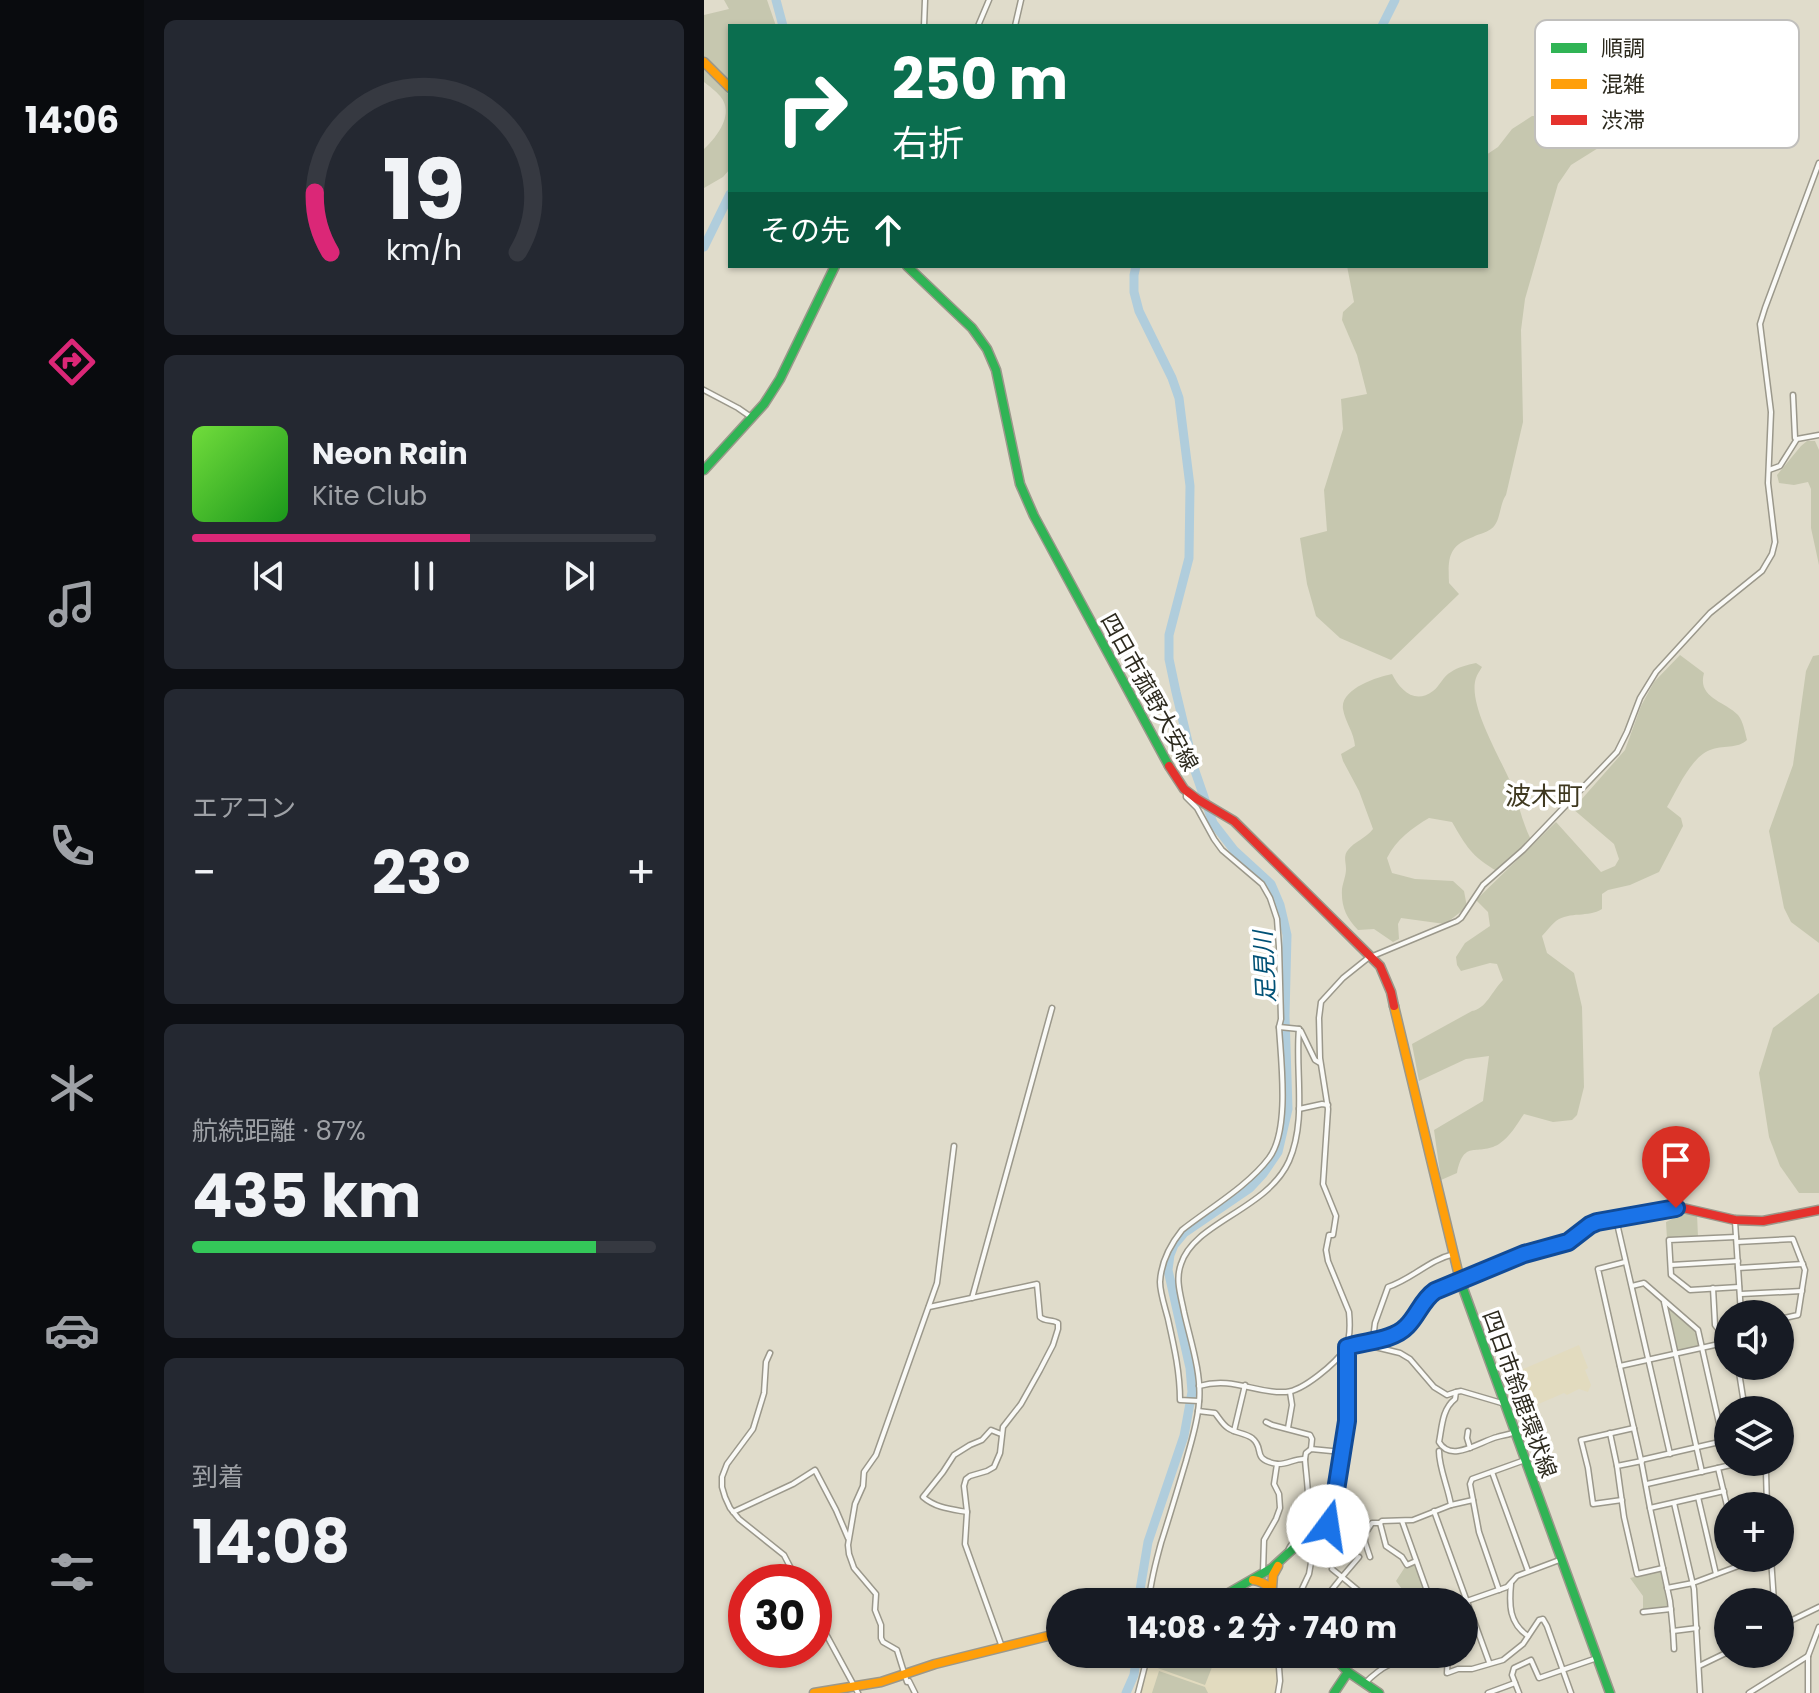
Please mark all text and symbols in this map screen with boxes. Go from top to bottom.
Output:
legend [1535,20,1799,148]
text: 順調 [1601,33,1645,64]
text: 250 m [892,40,1068,119]
icon: right [760,56,864,160]
text: 混雑 [1601,69,1645,100]
text: 14:06 [25,95,119,146]
text: 渋滞 [1601,105,1645,136]
text: 右折 [892,118,964,169]
text: 19 [383,132,465,248]
icon: ahead [866,208,910,252]
text: その先 [760,209,850,252]
text: km/h [386,230,462,270]
icon: directions [44,334,100,390]
text: Neon Rain [312,432,468,475]
text: Kite Club [312,478,427,514]
icon: previous [247,554,291,598]
icon: pause [402,554,446,598]
icon: next [557,554,601,598]
icon: music [44,576,100,632]
street label: 四日市菰野大安線 [1093,608,1206,777]
district label: 波木町 [1505,778,1583,814]
text: エアコン [192,790,296,826]
icon: phone [44,818,100,874]
text: 23° [372,831,470,915]
text: − [192,842,216,903]
text: + [626,842,656,903]
water label: 足見川 [1246,927,1283,1004]
icon: climate [44,1060,100,1116]
text: 航続距離 · 87% [192,1113,366,1149]
pin [1642,1126,1710,1208]
icon: arrive [1654,1138,1698,1182]
text: 435 km [192,1154,421,1238]
map controls [1714,1300,1794,1668]
button: sound [1714,1300,1794,1380]
icon: car [44,1302,100,1358]
street label: 四日市鈴鹿環状線 [1475,1306,1564,1482]
button: layers [1714,1396,1794,1476]
text: 到着 [192,1459,244,1495]
position arrow [1286,1484,1370,1568]
button: + [1714,1492,1794,1572]
text: 14:08 [192,1500,350,1584]
icon: filters [44,1544,100,1600]
speed limit sign: 30 [728,1564,832,1668]
button: − [1714,1588,1794,1668]
text: 14:08 · 2 分 · 740 m [1127,1606,1397,1649]

